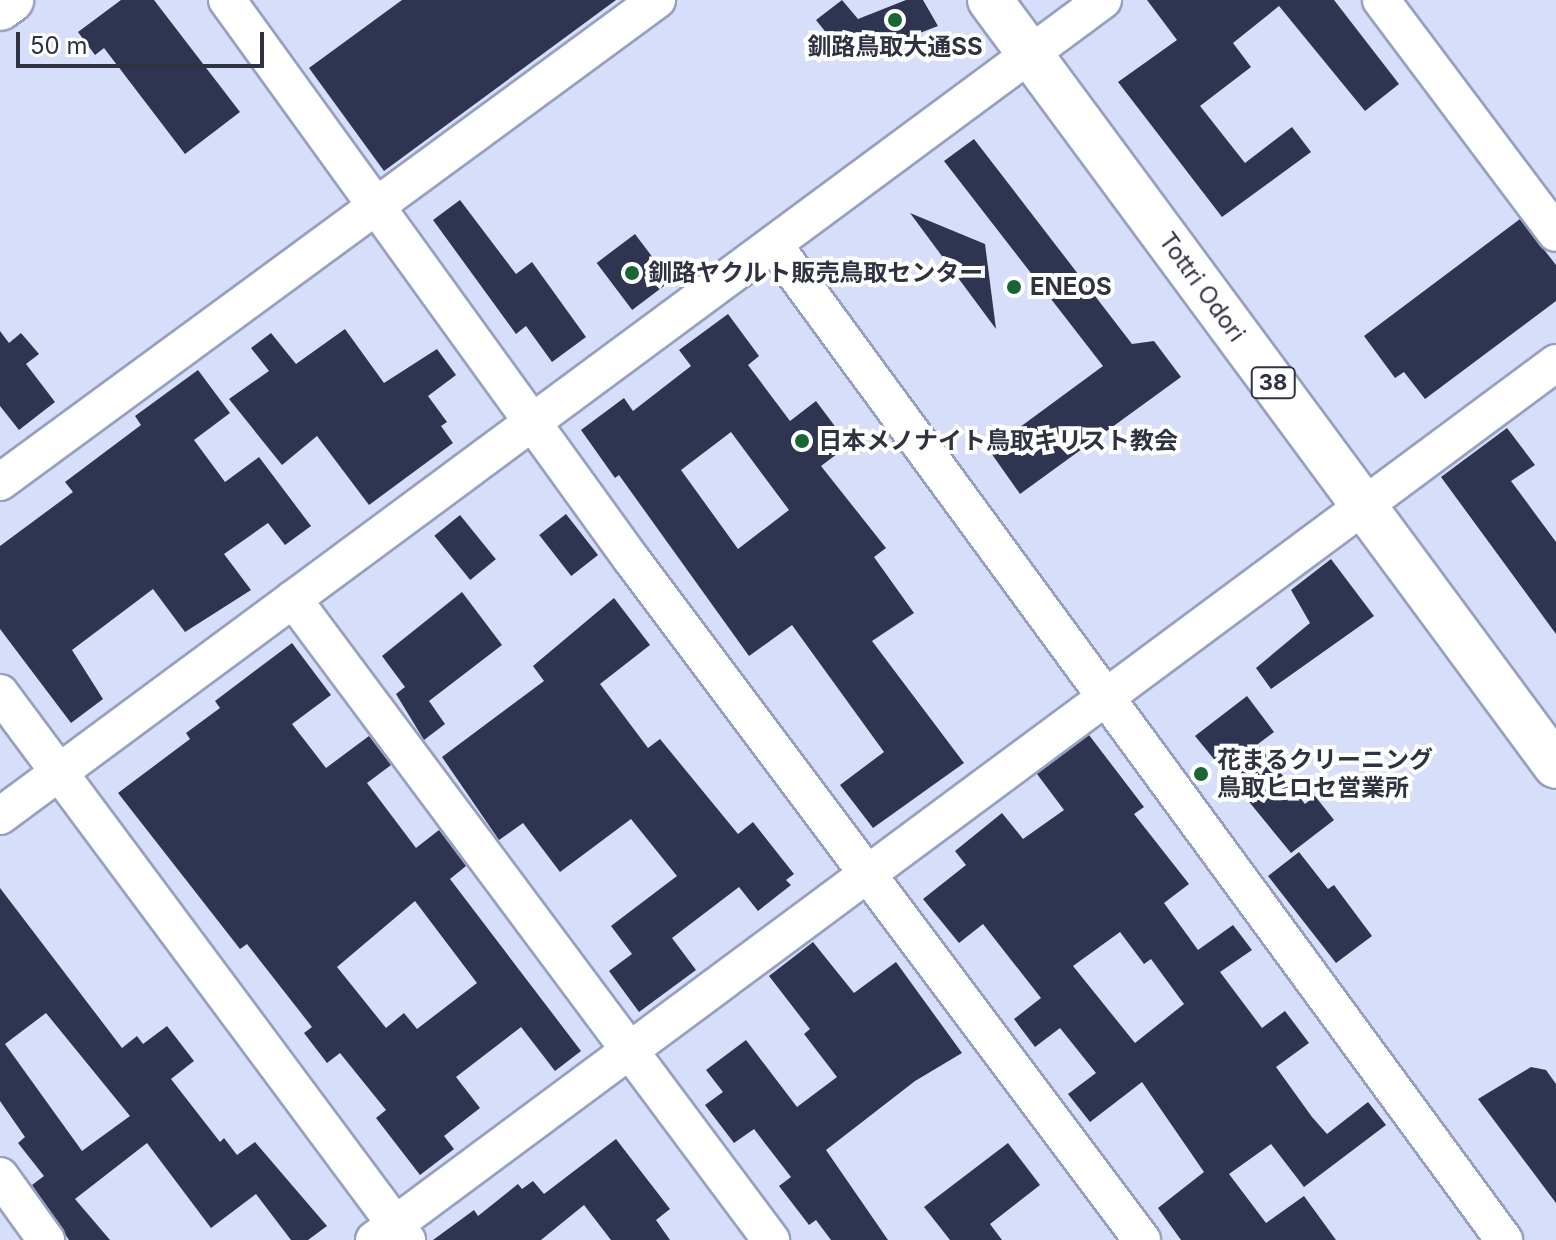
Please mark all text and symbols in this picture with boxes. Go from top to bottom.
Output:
marker: 釧路鳥取大通SS [886,11,904,29]
scale bar [20,16,268,66]
text: 50 m [30,31,88,60]
place label: 釧路鳥取大通SS [807,33,983,61]
street label: Tottri Odori [1153,227,1251,347]
place label: 釧路ヤクルト販売鳥取センター [648,259,984,287]
marker: 釧路ヤクルト販売鳥取センター [623,264,641,282]
place label: ENEOS [1030,273,1112,301]
marker: ENEOS [1005,278,1023,296]
road number: 38 [1249,365,1297,401]
place label: 日本メノナイト鳥取キリスト教会 [818,427,1178,455]
marker: 日本メノナイト鳥取キリスト教会 [793,432,811,450]
place label: 花まるクリーニング 鳥取ヒロセ営業所 [1217,746,1433,802]
marker: 花まるクリーニング 鳥取ヒロセ営業所 [1192,765,1210,783]

